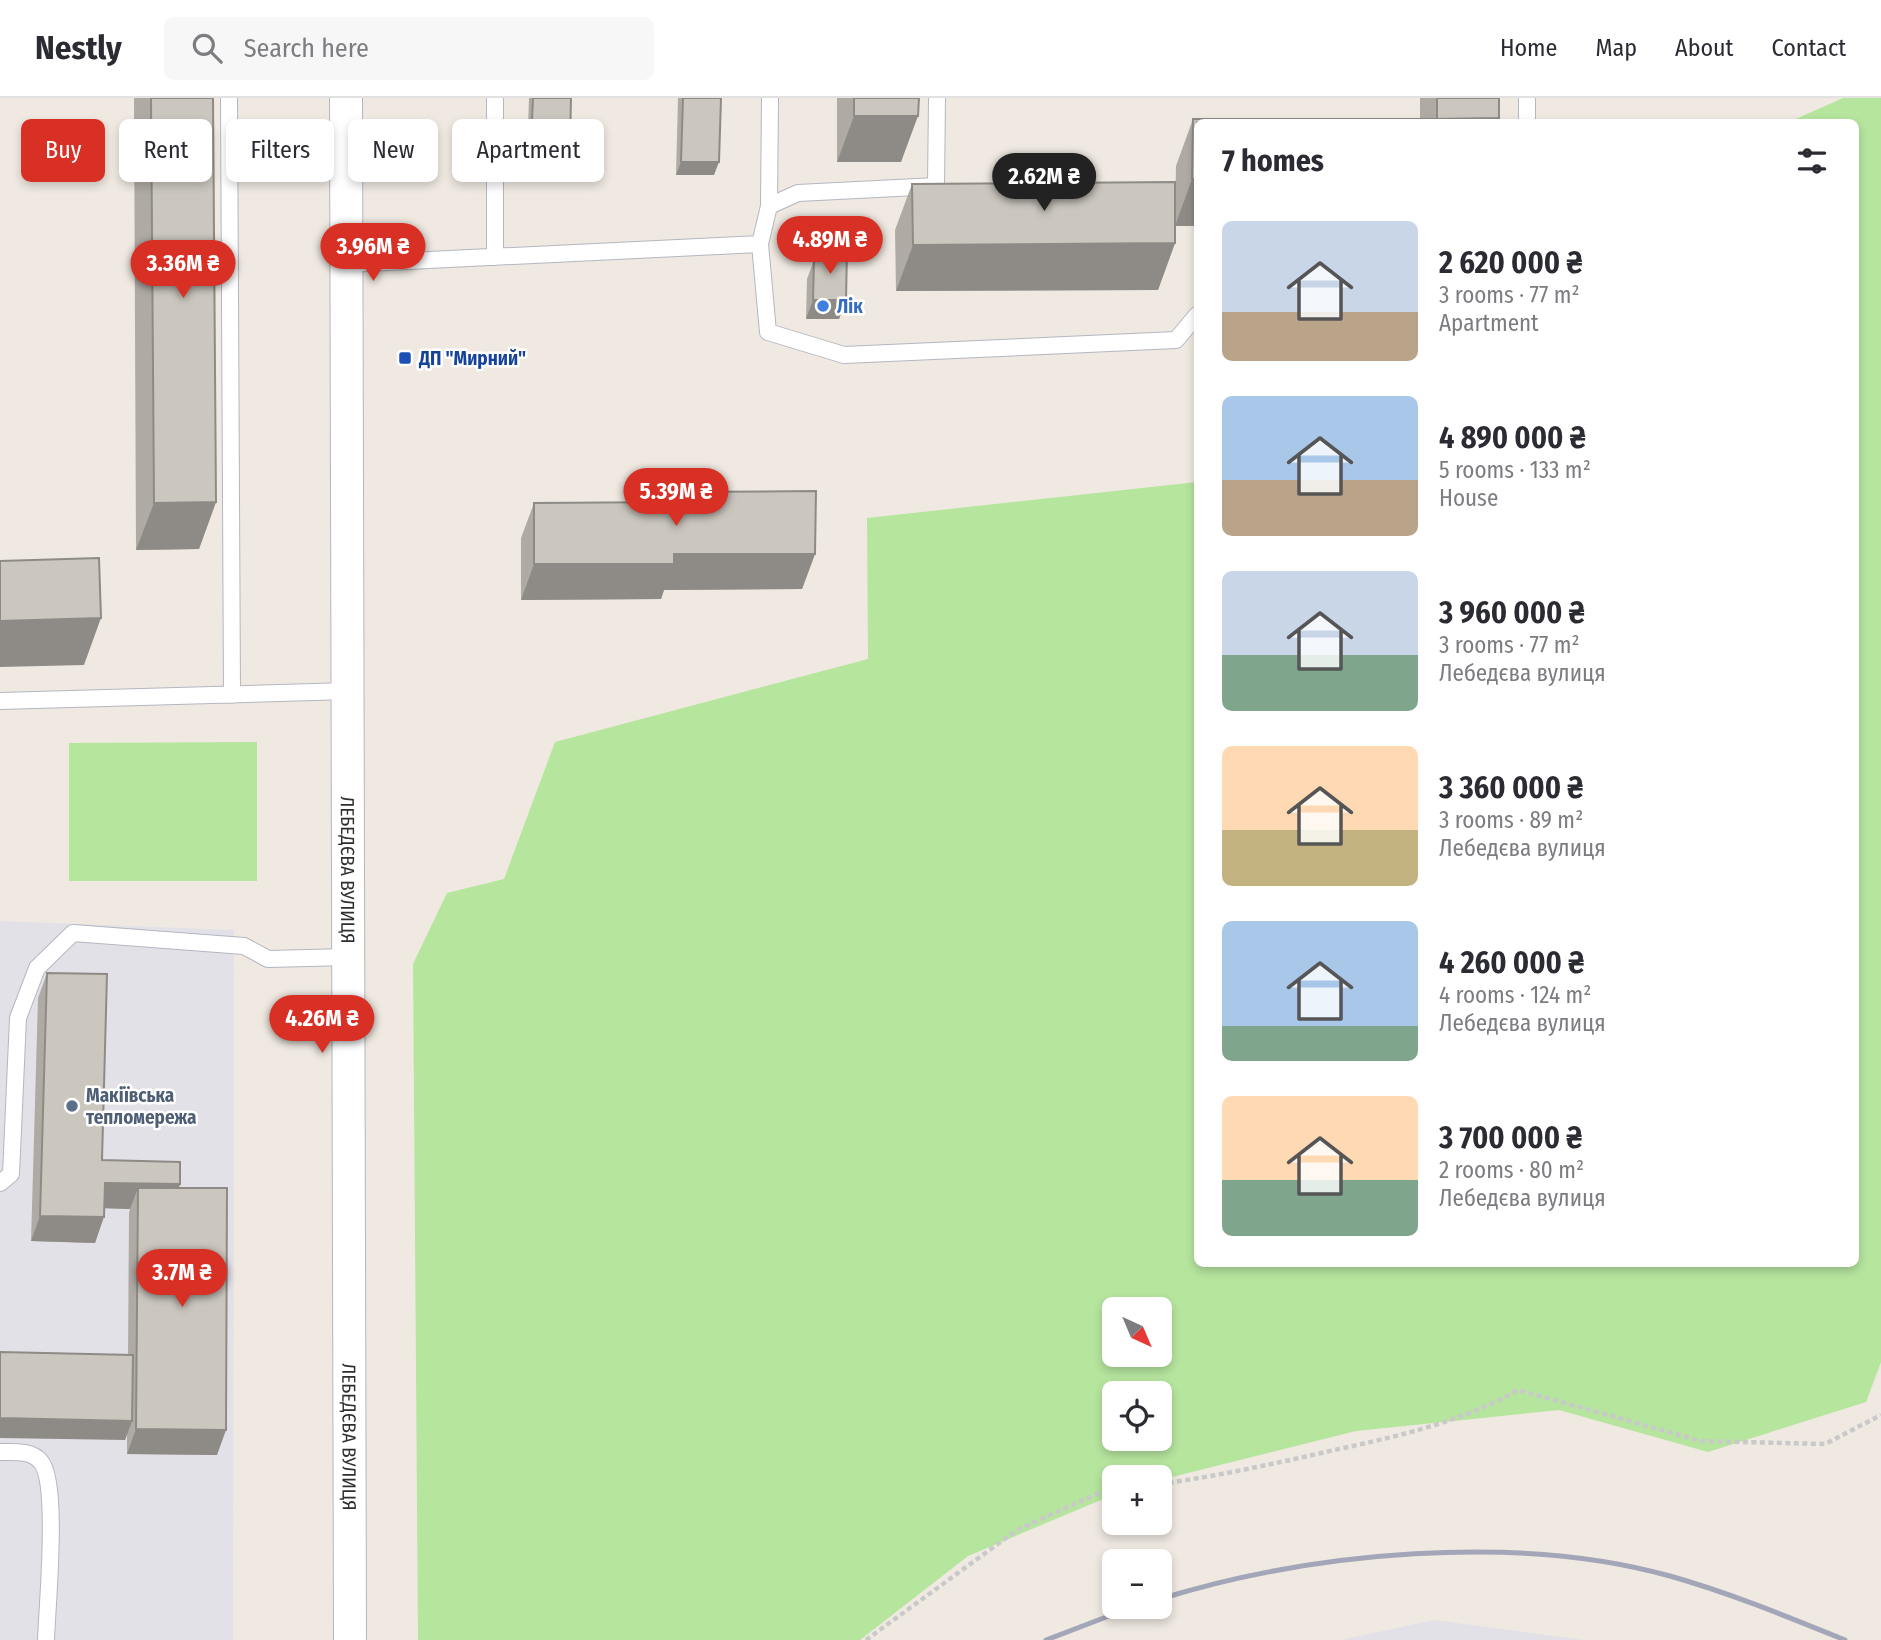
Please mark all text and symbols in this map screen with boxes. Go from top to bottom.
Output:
search box [164,17,654,80]
text: Nestly [35,28,122,68]
icon: search [188,29,226,67]
text: Search here [244,33,369,64]
text: Home [1500,34,1557,62]
text: Map [1595,34,1637,62]
text: About [1675,34,1733,62]
text: Contact [1771,34,1846,62]
chip: Buy [21,119,105,182]
chip: Rent [119,119,212,182]
chip: Filters [226,119,334,182]
chip: New [348,119,438,182]
chip: Apartment [452,119,604,182]
icon: filters [1793,142,1831,180]
text: 7 homes [1222,143,1324,179]
pin: 2.62M ₴ [979,153,1109,213]
text: 2.62M ₴ [1008,162,1080,190]
pin: 4.89M ₴ [765,216,895,276]
pin: 3.96M ₴ [308,223,438,283]
text: 4.89M ₴ [793,225,867,253]
text: 3.96M ₴ [336,232,410,260]
pin: 3.36M ₴ [118,240,248,300]
text: 2 620 000 ₴ [1439,245,1582,281]
text: 3.36M ₴ [147,249,219,277]
icon: home [1278,249,1362,333]
text: 3 rooms · 77 m² [1439,281,1580,309]
place label: Лік [837,295,863,318]
marker: Лік [815,298,831,314]
text: Apartment [1439,309,1539,337]
place label: ДП "Мирний" [418,347,526,370]
marker: ДП "Мирний" [397,350,413,366]
text: 4 890 000 ₴ [1439,420,1586,456]
icon: home [1278,424,1362,508]
text: 5 rooms · 133 m² [1439,456,1591,484]
pin: 5.39M ₴ [611,468,741,528]
text: 5.39M ₴ [639,477,713,505]
text: House [1439,484,1498,512]
text: 3 960 000 ₴ [1439,595,1585,631]
icon: home [1278,599,1362,683]
text: 3 rooms · 77 m² [1439,631,1580,659]
text: Лебедєва вулиця [1439,659,1606,687]
text: 3 360 000 ₴ [1439,770,1583,806]
icon: home [1278,774,1362,858]
street label: ЛЕБЕДЄВА ВУЛИЦЯ [336,796,359,944]
text: 3 rooms · 89 m² [1439,806,1583,834]
text: Лебедєва вулиця [1439,834,1606,862]
text: 4 260 000 ₴ [1439,945,1584,981]
icon: home [1278,949,1362,1033]
text: 4 rooms · 124 m² [1439,981,1591,1009]
pin: 4.26M ₴ [257,996,387,1055]
text: 4.26M ₴ [285,1004,359,1032]
text: Лебедєва вулиця [1439,1009,1606,1037]
place label: Макіївська тепломережа [86,1084,196,1129]
marker: Макіївська тепломережа [64,1098,80,1114]
text: 3 700 000 ₴ [1439,1120,1582,1156]
icon: home [1278,1124,1362,1208]
text: 2 rooms · 80 m² [1439,1156,1584,1184]
text: Лебедєва вулиця [1439,1184,1606,1212]
pin: 3.7M ₴ [125,1250,239,1309]
text: 3.7M ₴ [152,1258,212,1286]
north arrow [1102,1297,1172,1367]
map controls [1102,1297,1172,1619]
street label: ЛЕБЕДЄВА ВУЛИЦЯ [337,1363,361,1511]
button: locate [1102,1381,1172,1451]
button: + [1102,1465,1172,1535]
button: − [1102,1549,1172,1619]

